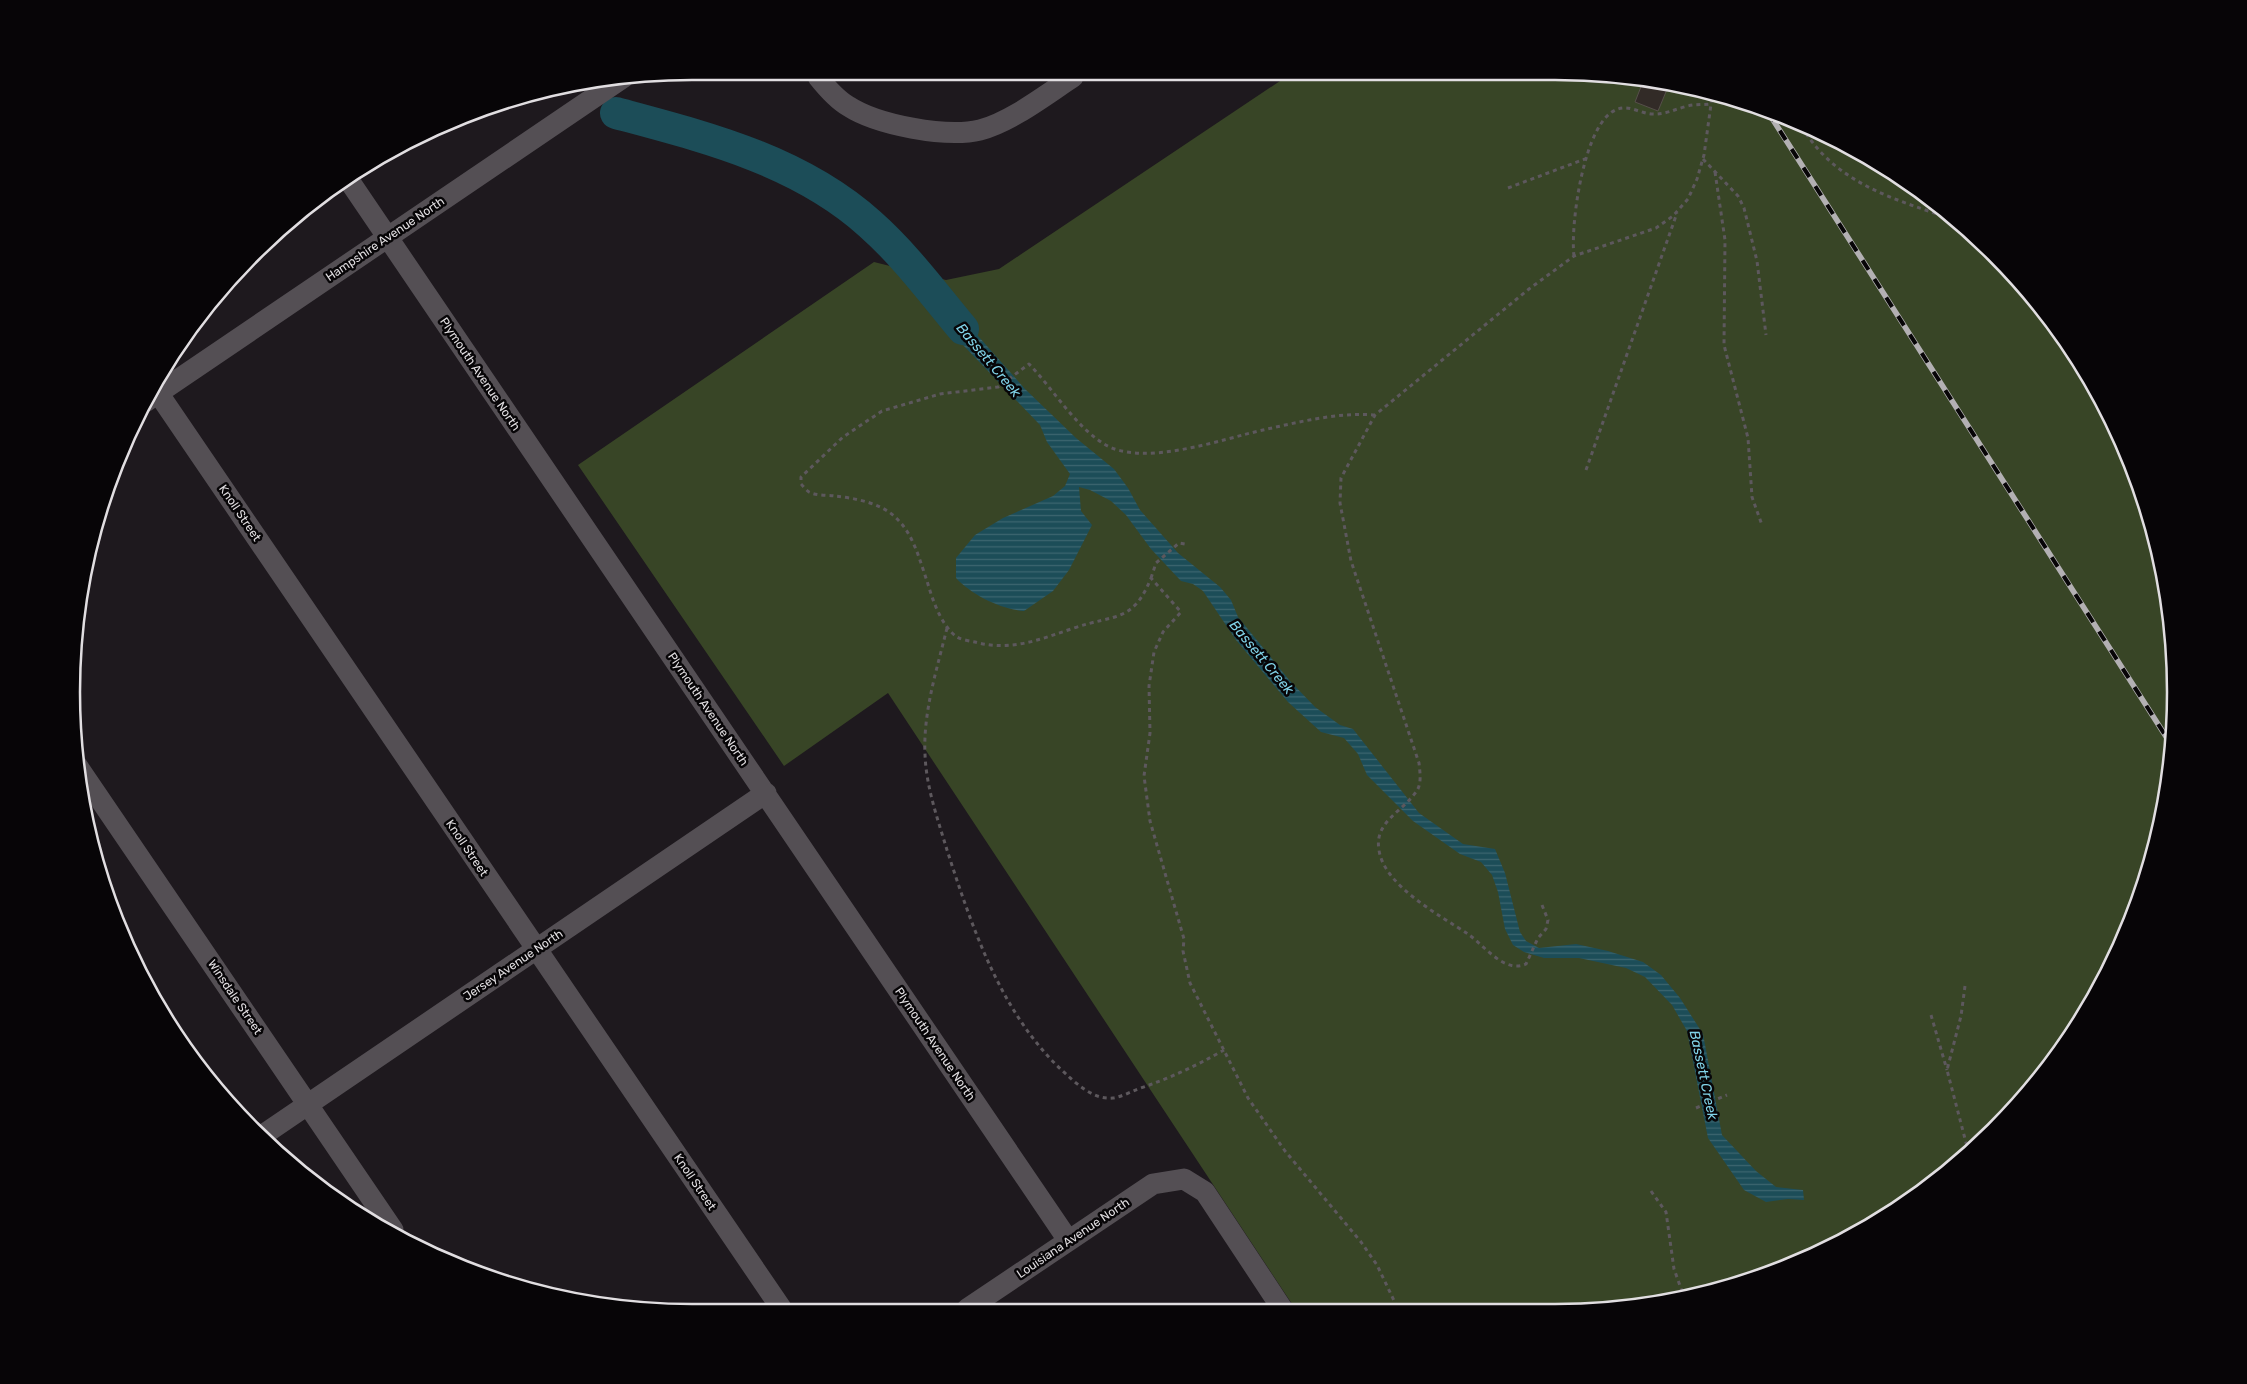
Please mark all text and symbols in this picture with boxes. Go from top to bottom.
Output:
street label: Hampshire Avenue North [323,194,447,284]
street label: Plymouth Avenue North [437,315,523,433]
water label: Bassett Creek [953,320,1025,401]
street label: Knoll Street [216,482,264,544]
water label: Bassett Creek [1226,617,1298,698]
street label: Plymouth Avenue North [665,650,751,768]
street label: Knoll Street [443,817,491,879]
street label: Jersey Avenue North [461,926,565,1004]
street label: Winsdale Street [205,957,265,1037]
street label: Plymouth Avenue North [892,985,978,1103]
water label: Bassett Creek [1686,1029,1721,1122]
street label: Knoll Street [671,1151,719,1213]
street label: Louisiana Avenue North [1014,1195,1132,1281]

